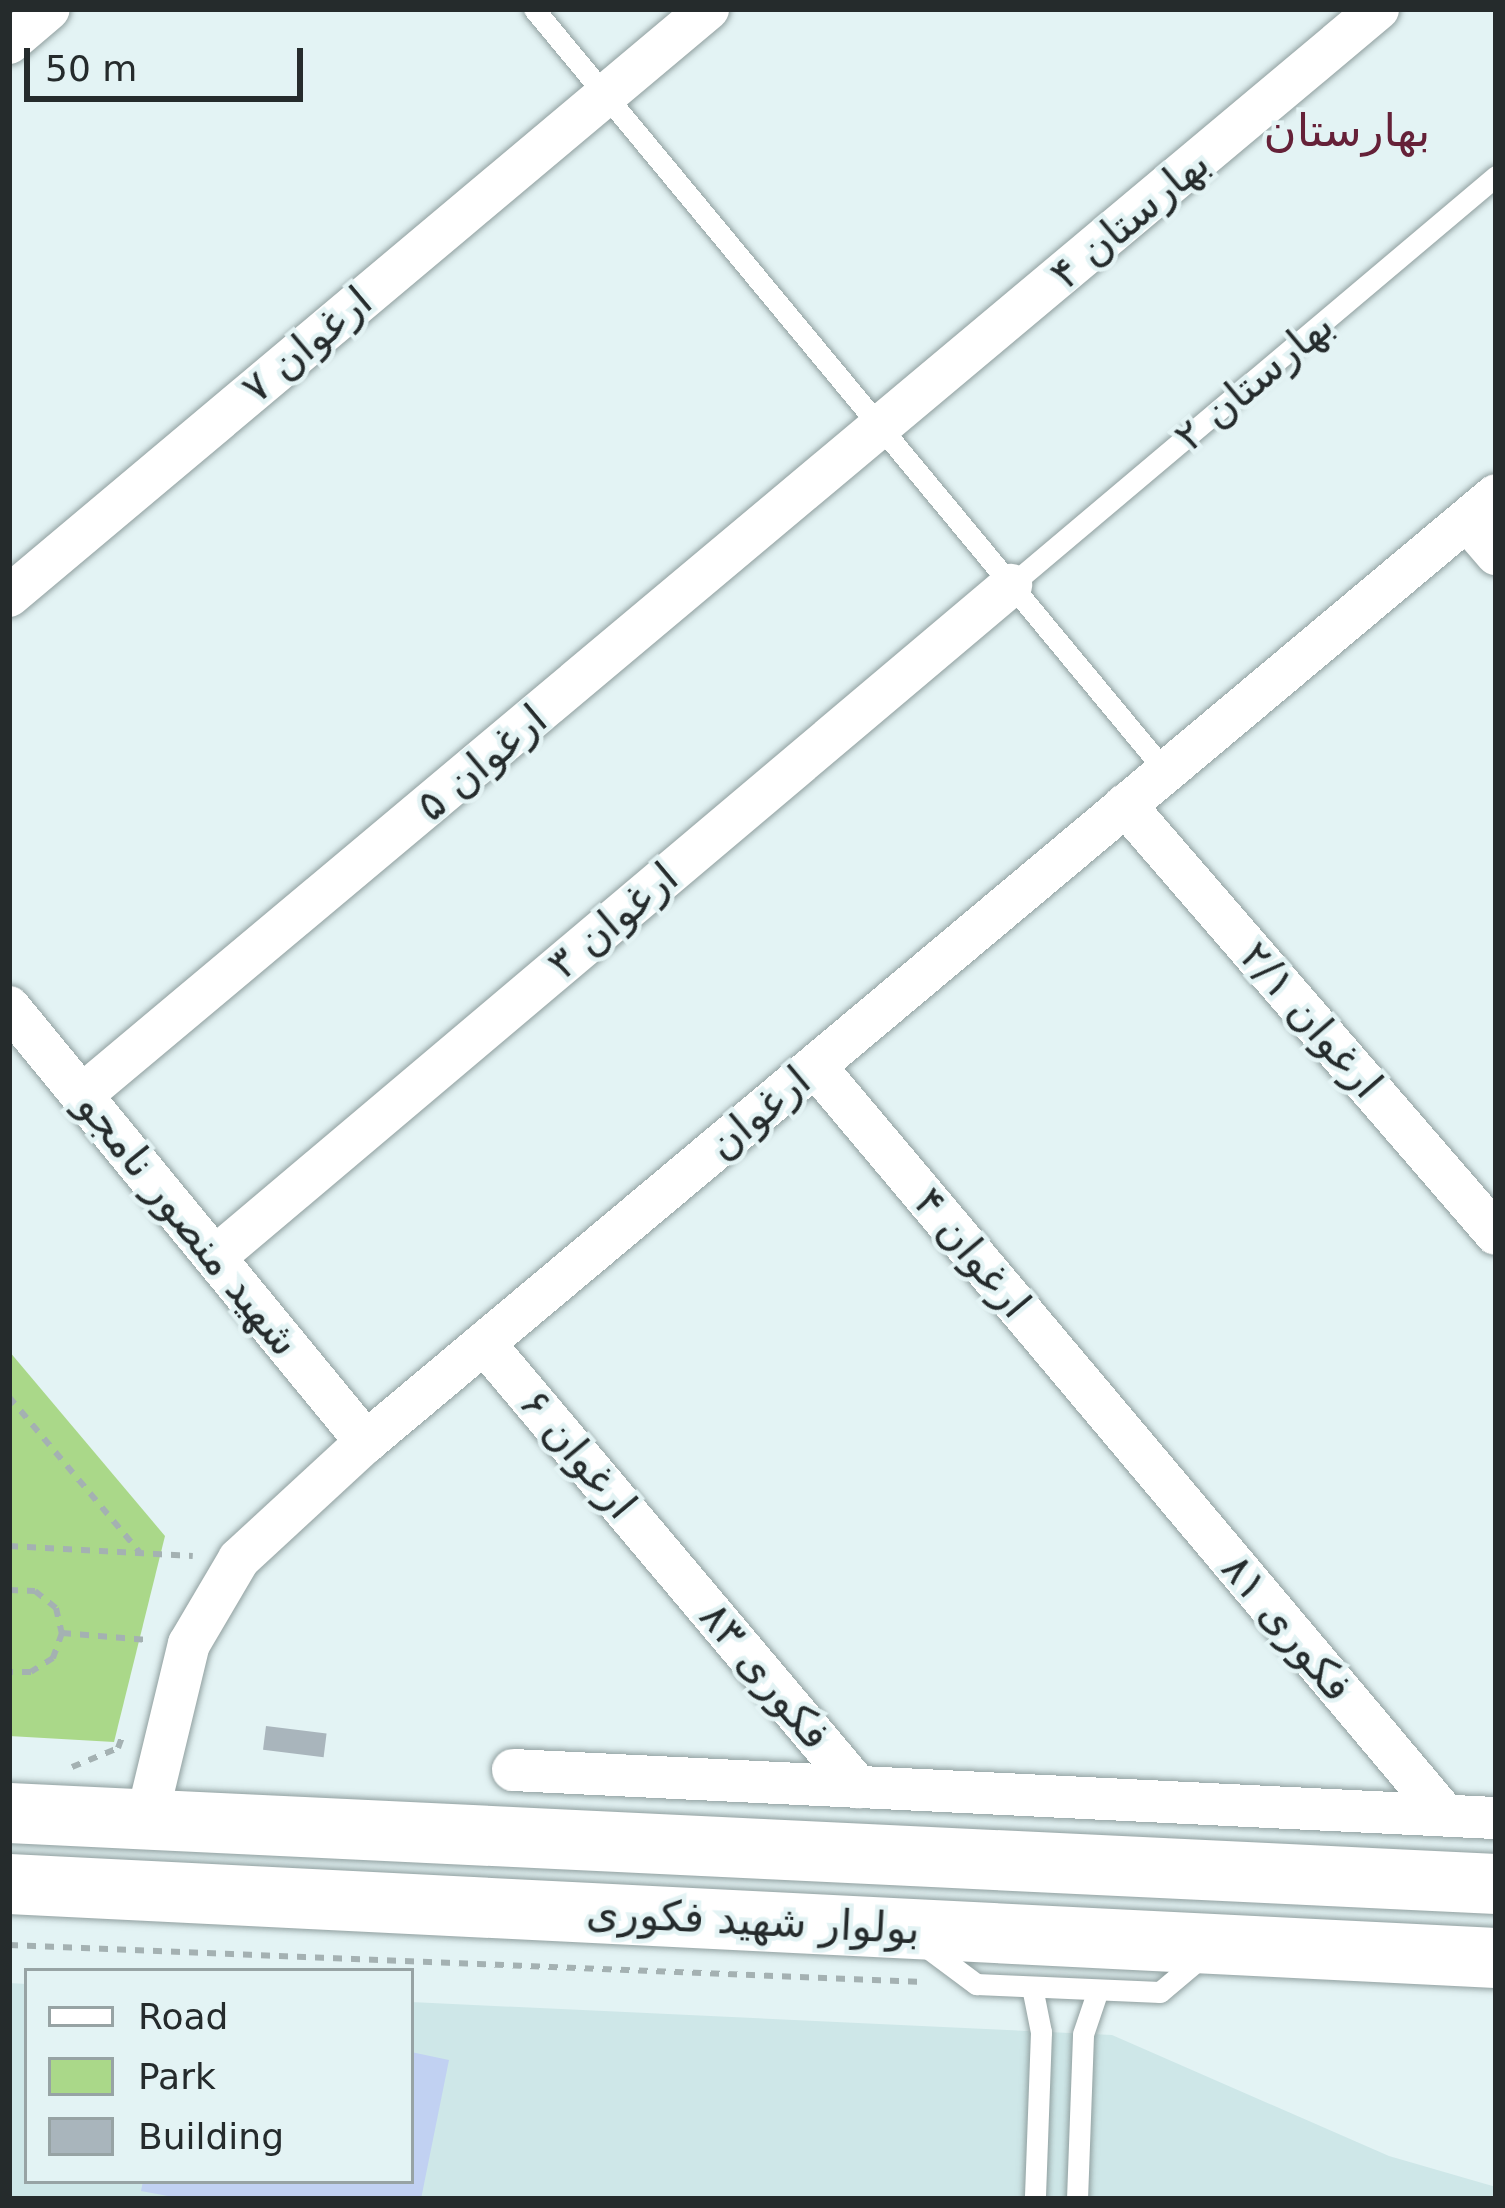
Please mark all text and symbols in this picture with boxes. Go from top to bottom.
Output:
scale bar [30,24,309,98]
text: 50 m [45,48,137,89]
district label: بهارستان [1264,104,1430,158]
street label: بهارستان ۴ [1040,138,1220,300]
street label: ارغوان ۷ [232,276,382,414]
street label: بهارستان ۲ [1164,300,1344,462]
street label: ارغوان ۵ [407,694,557,832]
street label: ارغوان ۳ [538,852,688,990]
street label: ارغوان ۲/۱ [1229,931,1393,1109]
street label: ارغوان [698,1056,820,1170]
street label: شهید منصور نامجو [66,1082,310,1366]
street label: ارغوان ۴ [903,1178,1041,1328]
street label: ارغوان ۶ [509,1379,647,1529]
street label: فکوری ۸۱ [1211,1544,1363,1712]
street label: فکوری ۸۳ [689,1592,841,1760]
street label: بولوار شهید فکوری [585,1887,921,1955]
legend [24,1968,414,2184]
text: Road [138,1996,228,2037]
text: Park [138,2056,216,2097]
text: Building [138,2116,284,2157]

